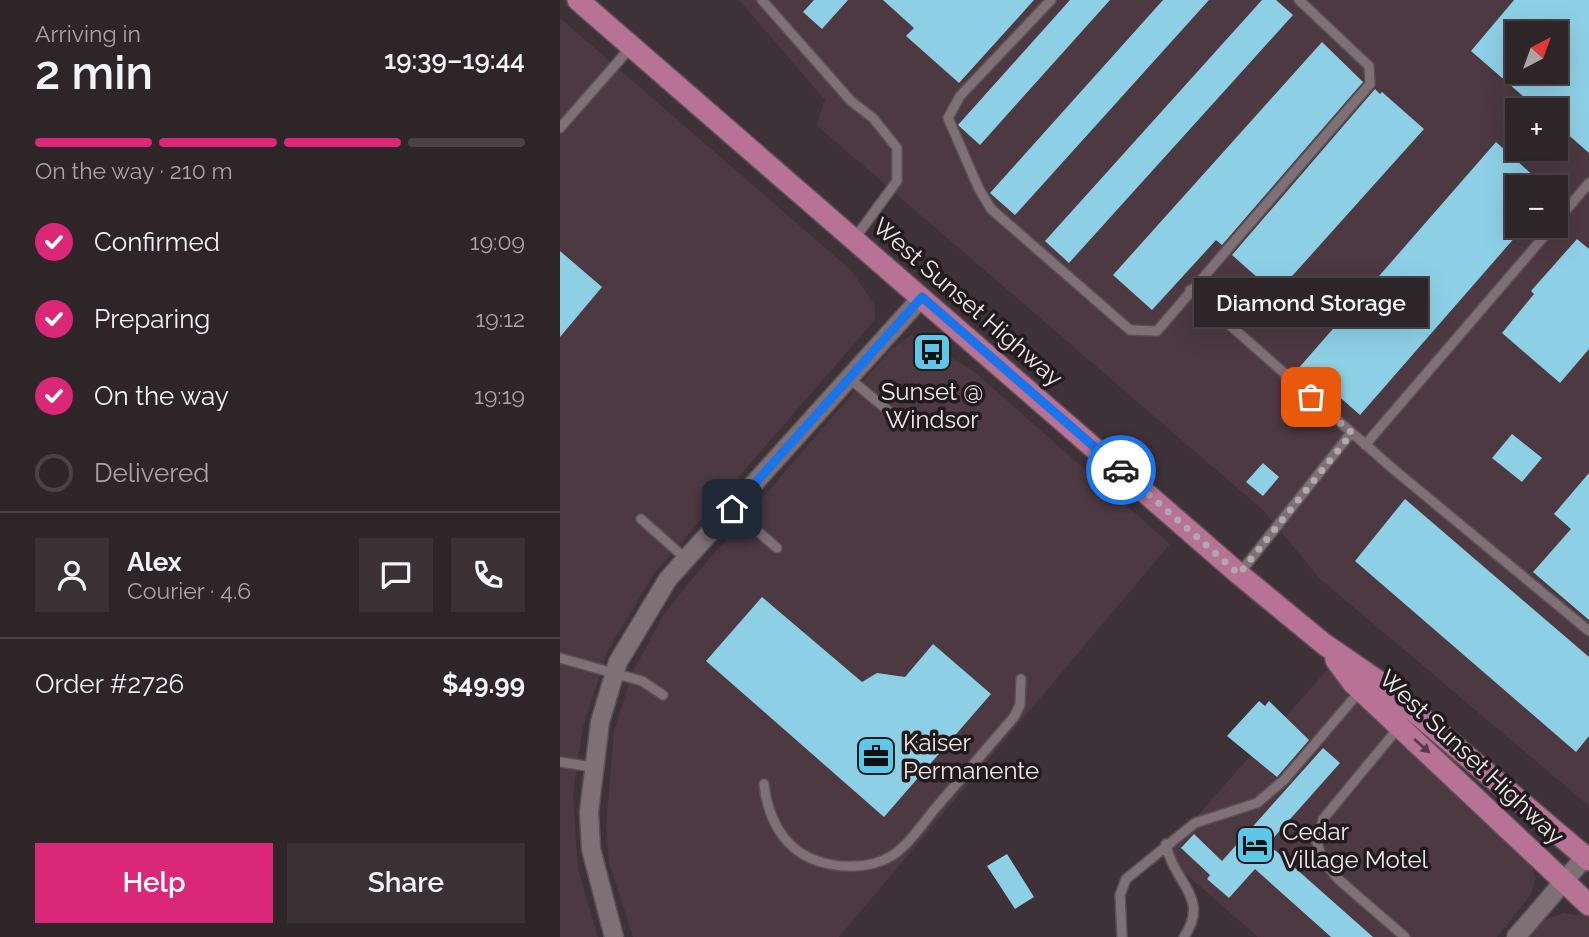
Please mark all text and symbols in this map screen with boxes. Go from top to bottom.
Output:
text: Arriving in [35,20,141,47]
north arrow [1505,21,1568,84]
map controls [1505,21,1568,238]
text: 19:39–19:44 [384,45,525,75]
text: 2 min [35,46,153,100]
button: + [1505,98,1568,161]
text: On the way · 210 m [35,157,233,184]
button: − [1505,175,1568,238]
street label: West Sunset Highway [867,212,1069,392]
icon: check [35,223,73,261]
text: Confirmed [94,227,220,257]
text: 19:09 [470,228,525,255]
callout: Diamond Storage [1194,278,1428,327]
text: Diamond Storage [1216,289,1406,316]
icon: check [35,300,73,338]
text: Preparing [94,304,210,334]
text: 19:12 [476,305,525,332]
bus stop icon: Sunset @ Windsor [911,331,953,373]
pin [1281,367,1341,427]
icon: check [35,377,73,415]
place label: Sunset @ Windsor [881,377,983,434]
icon: bag [1292,378,1330,416]
text: On the way [94,381,229,411]
text: 19:19 [474,382,525,409]
courier [1086,435,1156,505]
icon: car [1102,451,1140,489]
text: Delivered [94,458,209,488]
pin [702,479,762,539]
icon: home [713,490,751,528]
button: person [35,538,109,612]
button: chat [359,538,433,612]
button: phone [451,538,525,612]
text: Alex [127,547,182,577]
text: Courier · 4.6 [127,577,251,604]
street label: West Sunset Highway [1374,664,1570,850]
text: Order #2726 [35,669,184,699]
text: $49.99 [442,669,525,699]
place label: Kaiser Permanente [903,728,1039,785]
office icon: Kaiser Permanente [855,735,897,777]
one-way arrow [1413,738,1431,754]
place label: Cedar Village Motel [1282,817,1429,874]
hotel icon: Cedar Village Motel [1234,824,1276,866]
button: Help [35,843,273,923]
button: Share [287,843,525,923]

